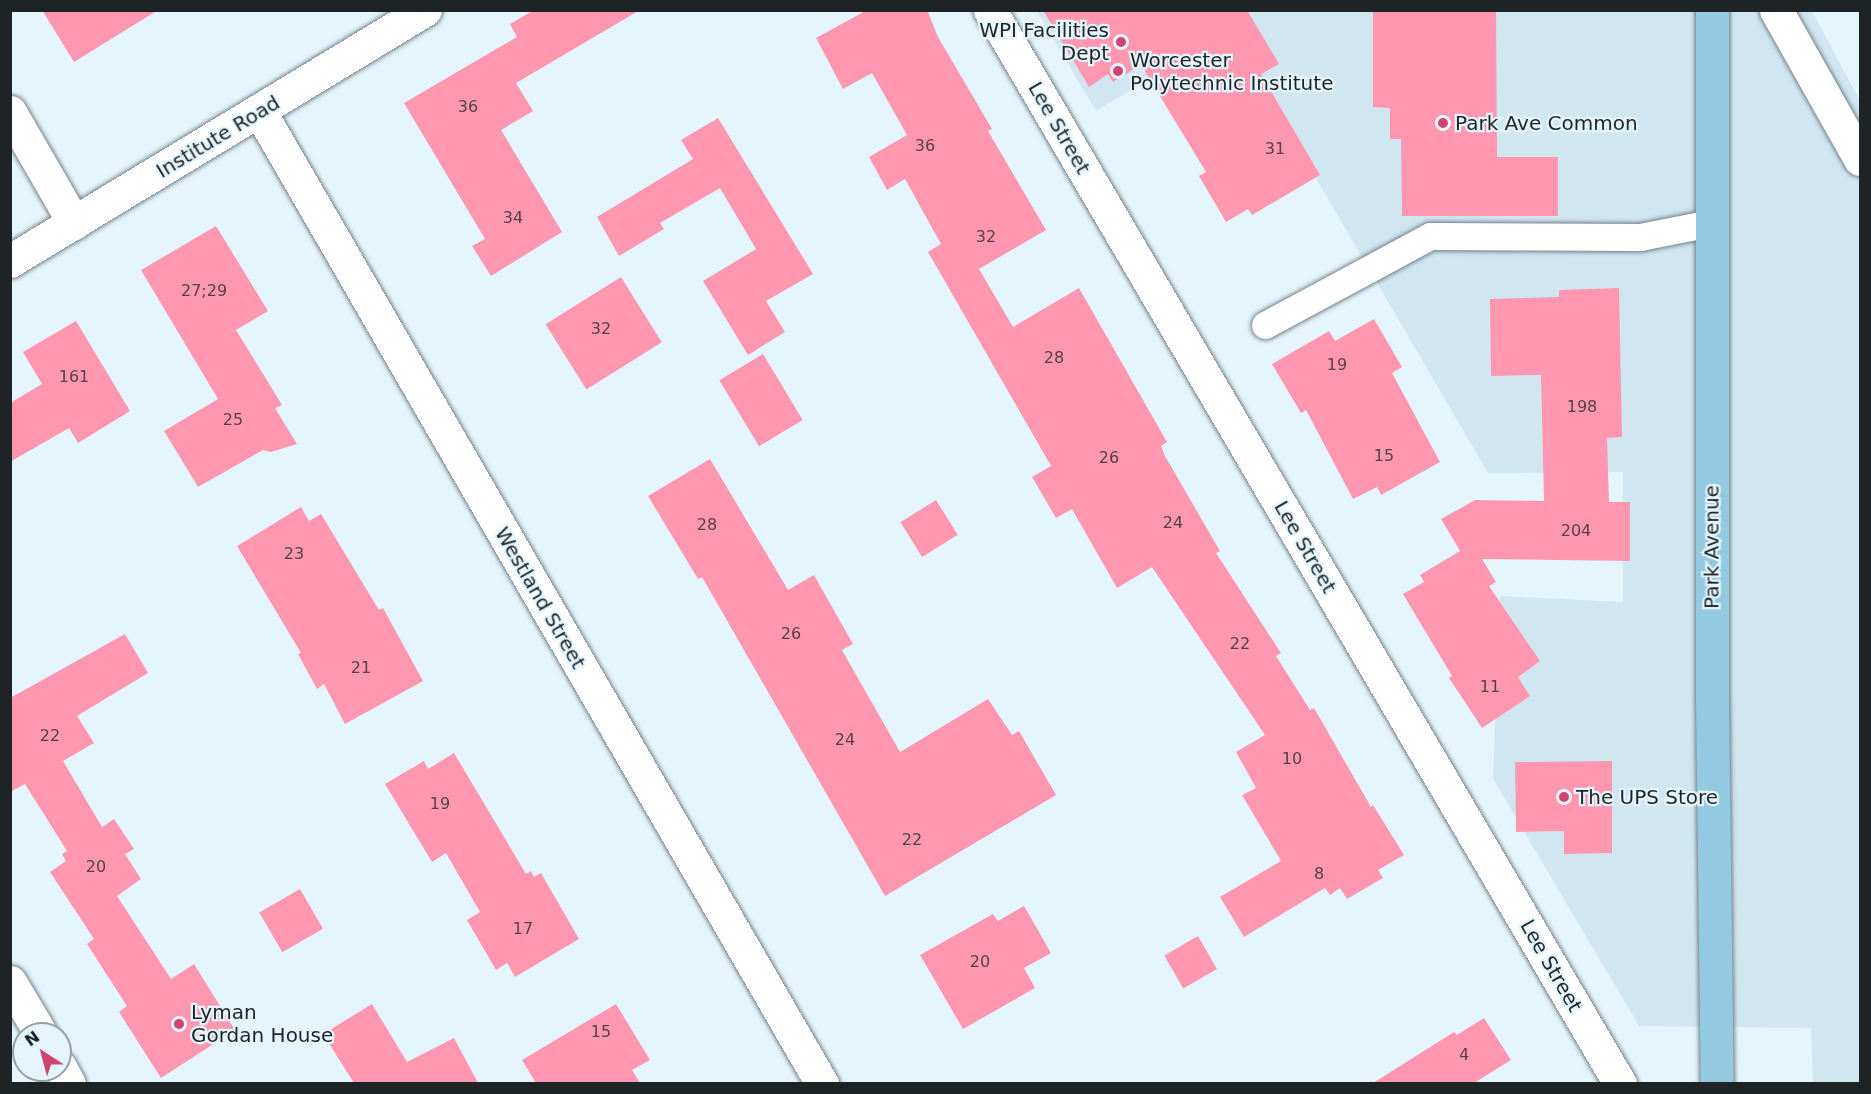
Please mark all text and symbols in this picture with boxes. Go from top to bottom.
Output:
place label: WPI Facilities Dept [979,19,1109,66]
marker: WPI Facilities Dept [1114,35,1128,49]
place label: Worcester Polytechnic Institute [1130,48,1333,95]
marker: Worcester Polytechnic Institute [1111,64,1125,78]
street label: Lee Street [1023,78,1095,178]
street label: Institute Road [152,91,284,183]
house number: 36 [458,97,478,117]
place label: Park Ave Common [1455,111,1638,135]
marker: Park Ave Common [1436,116,1450,130]
house number: 36 [915,136,935,156]
house number: 31 [1265,139,1285,159]
house number: 34 [503,208,523,228]
house number: 32 [976,227,996,247]
house number: 27;29 [181,281,227,301]
house number: 32 [591,319,611,339]
house number: 28 [1044,348,1064,368]
house number: 19 [1327,355,1347,375]
house number: 161 [59,367,89,387]
house number: 198 [1567,397,1597,417]
house number: 25 [223,410,243,430]
house number: 15 [1374,446,1394,466]
house number: 26 [1099,448,1119,468]
street label: Park Avenue [1700,485,1724,609]
street label: Lee Street [1269,497,1341,597]
house number: 24 [1163,513,1183,533]
house number: 28 [697,515,717,535]
house number: 204 [1561,521,1591,541]
street label: Westland Street [490,523,590,673]
house number: 23 [284,544,304,564]
house number: 26 [781,624,801,644]
house number: 22 [1230,634,1250,654]
house number: 21 [351,658,371,678]
house number: 11 [1480,677,1500,697]
house number: 22 [40,726,60,746]
house number: 24 [835,730,855,750]
house number: 10 [1282,749,1302,769]
place label: The UPS Store [1576,785,1718,809]
marker: The UPS Store [1557,790,1571,804]
house number: 19 [430,794,450,814]
house number: 22 [902,830,922,850]
house number: 20 [86,857,106,877]
house number: 8 [1314,864,1324,884]
street label: Lee Street [1515,916,1587,1016]
house number: 17 [513,919,533,939]
house number: 20 [970,952,990,972]
place label: Lyman Gordan House [191,1000,333,1047]
marker: Lyman Gordan House [172,1017,186,1031]
north arrow [12,1022,72,1082]
house number: 15 [591,1022,611,1042]
text: N [21,1027,43,1050]
house number: 4 [1459,1045,1469,1065]

